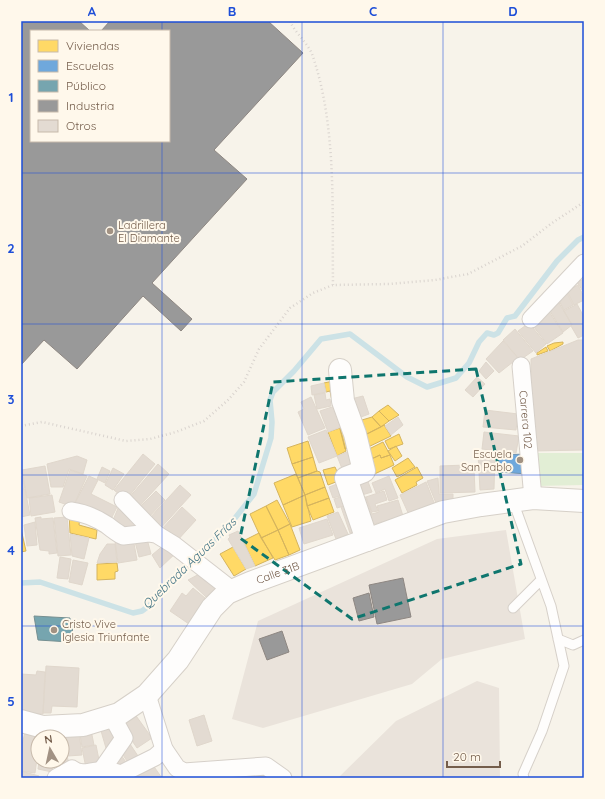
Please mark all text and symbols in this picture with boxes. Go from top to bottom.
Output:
text: A [88,3,97,19]
text: B [228,3,236,19]
text: C [369,3,377,19]
text: D [508,3,518,19]
legend [30,30,170,142]
text: Viviendas [66,38,120,53]
text: Escuelas [66,58,114,73]
text: Público [66,78,106,93]
text: 1 [8,89,14,105]
text: Industria [66,98,114,113]
text: Otros [66,118,97,133]
place label: Ladrillera El Diamante [118,218,180,245]
marker: Ladrillera El Diamante [105,226,115,236]
text: 2 [7,240,15,256]
street label: Carrera 102 [516,390,536,450]
text: 3 [8,391,15,407]
place label: Escuela San Pablo [461,447,512,474]
marker: Escuela San Pablo [515,455,525,465]
water label: Quebrada Aguas Frías [139,513,240,612]
text: 4 [7,542,15,558]
street label: Calle 31B [254,558,301,587]
place label: Cristo Vive Iglesia Triunfante [62,617,150,644]
marker: Cristo Vive Iglesia Triunfante [49,625,59,635]
text: 5 [7,693,15,709]
north arrow [30,729,70,769]
text: N [43,732,54,747]
scale bar [447,743,500,769]
text: 20 m [453,749,481,764]

